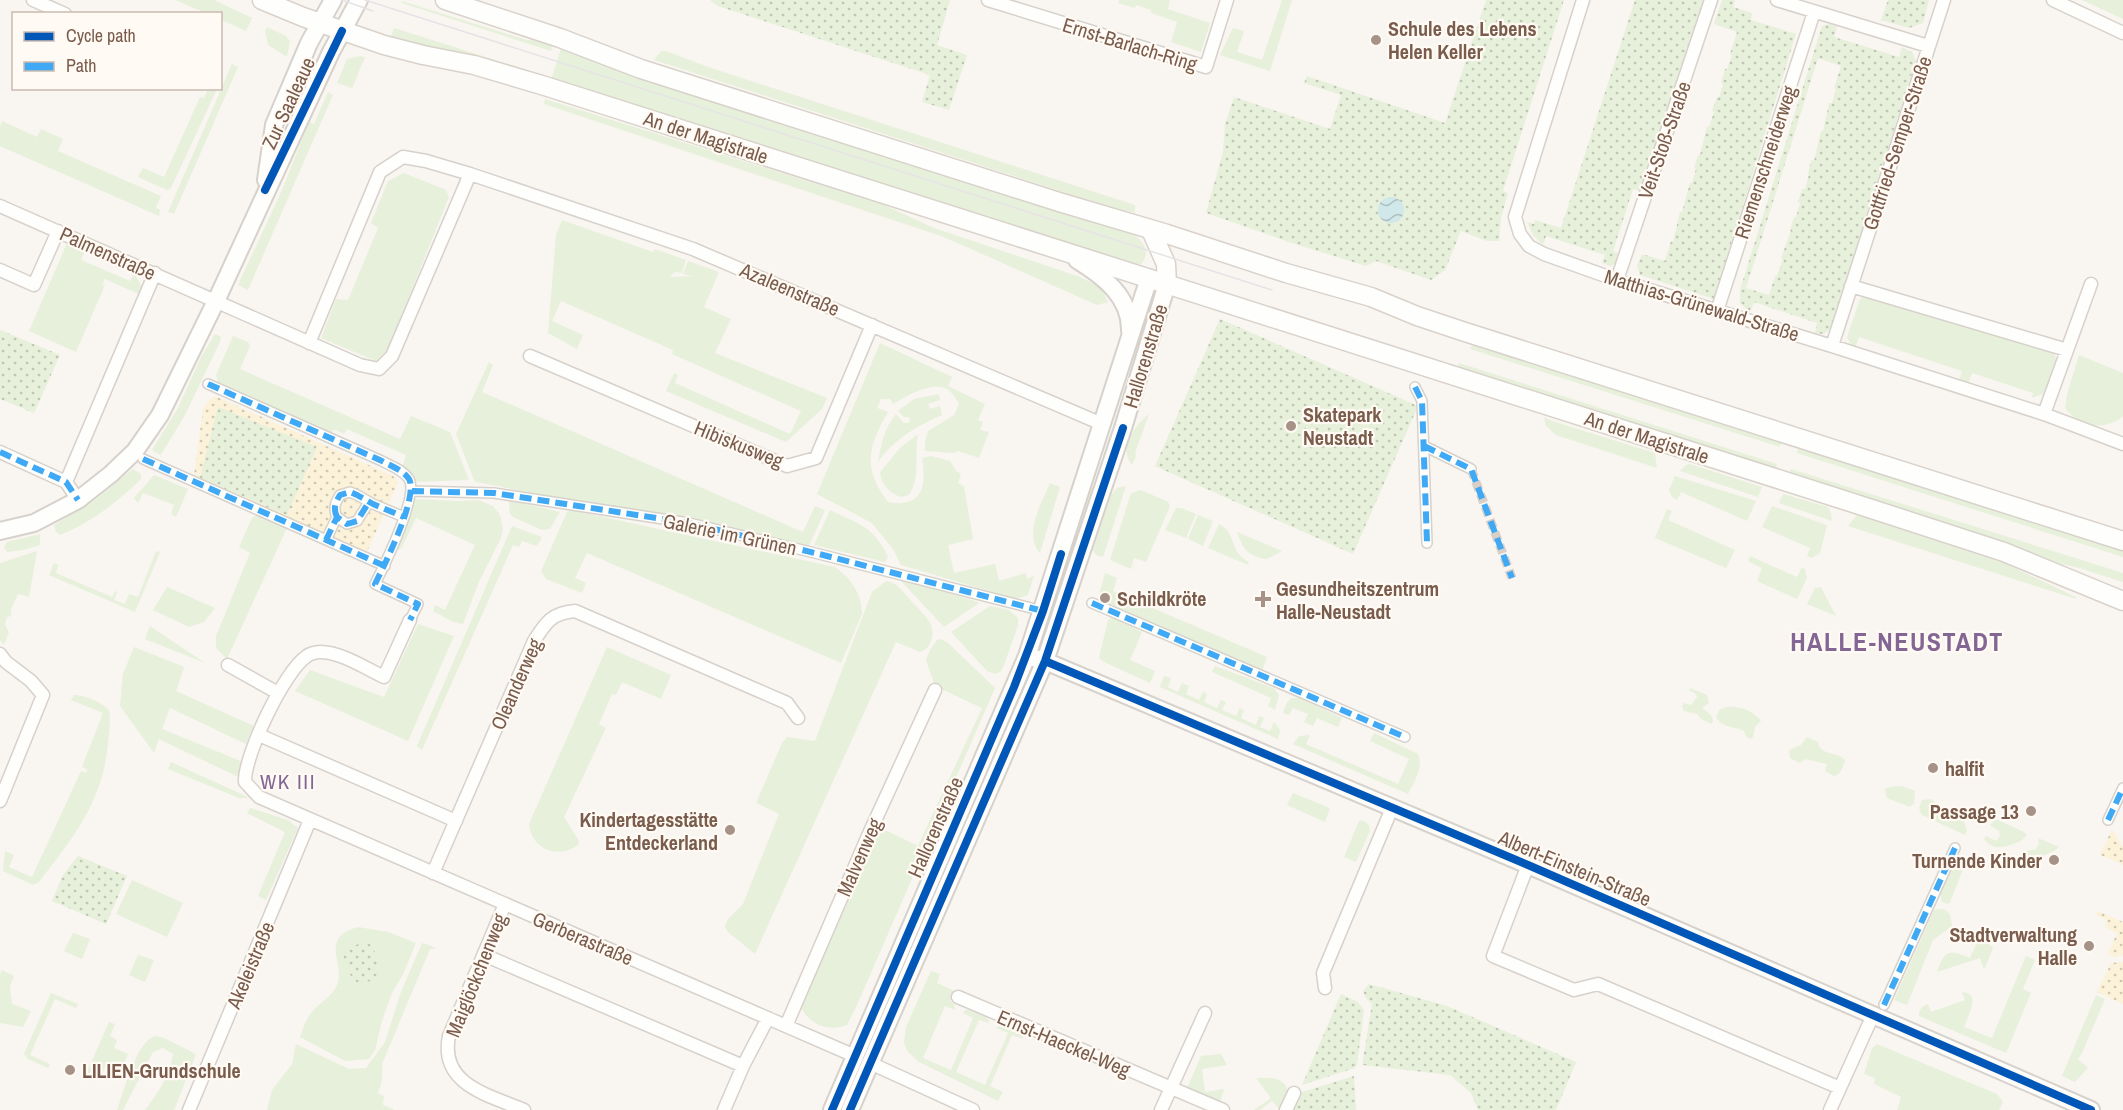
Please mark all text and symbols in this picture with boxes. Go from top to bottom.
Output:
street label: Ernst-Barlach-Ring [1059,11,1201,77]
legend [12,12,222,90]
place label: Schule des Lebens Helen Keller [1388,15,1537,65]
text: Cycle path [66,23,136,48]
marker: Schule des Lebens Helen Keller [1369,33,1383,47]
text: Path [66,53,96,78]
street label: Zur Saaleaue [255,53,321,153]
street label: Gottfried-Semper-Straße [1856,53,1938,233]
street label: Veit-Stoß-Straße [1631,77,1697,203]
street label: Riemenschneiderweg [1728,82,1802,242]
street label: An der Magistrale [639,104,772,170]
street label: Palmenstraße [56,220,160,286]
street label: Azaleenstraße [735,256,844,322]
street label: Matthias-Grünewald-Straße [1601,263,1803,347]
street label: Hallorenstraße [1116,301,1174,411]
place label: Skatepark Neustadt [1303,401,1382,451]
street label: An der Magistrale [1580,404,1713,470]
street label: Hibiskusweg [690,414,788,474]
marker: Skatepark Neustadt [1284,419,1298,433]
street label: Galerie im Grünen [661,507,799,561]
place label: Gesundheitszentrum Halle-Neustadt [1276,575,1439,625]
place label: Schildkröte [1117,585,1206,612]
marker: Gesundheitszentrum Halle-Neustadt [1254,590,1272,608]
marker: Schildkröte [1098,591,1112,605]
district label: HALLE-NEUSTADT [1790,624,2004,659]
street label: Oleanderweg [484,634,548,734]
place label: halfit [1945,755,1985,782]
marker: halfit [1926,761,1940,775]
district label: WK III [260,767,316,796]
street label: Hallorenstraße [901,772,969,882]
place label: Passage 13 [1930,798,2019,825]
marker: Passage 13 [2024,804,2038,818]
place label: Kindertagesstätte Entdeckerland [579,806,718,856]
street label: Malvenweg [830,814,888,900]
marker: Kindertagesstätte Entdeckerland [723,823,737,837]
street label: Albert-Einstein-Straße [1494,823,1655,912]
place label: Turnende Kinder [1912,847,2043,874]
marker: Turnende Kinder [2047,853,2061,867]
street label: Gerberastraße [529,905,637,971]
street label: Maiglöckchenweg [439,909,513,1041]
street label: Akeleistraße [219,917,280,1014]
place label: Stadtverwaltung Halle [1949,921,2077,971]
marker: Stadtverwaltung Halle [2082,939,2096,953]
street label: Ernst-Haeckel-Weg [993,1003,1135,1083]
place label: LILIEN-Grundschule [82,1057,241,1084]
marker: LILIEN-Grundschule [63,1063,77,1077]

